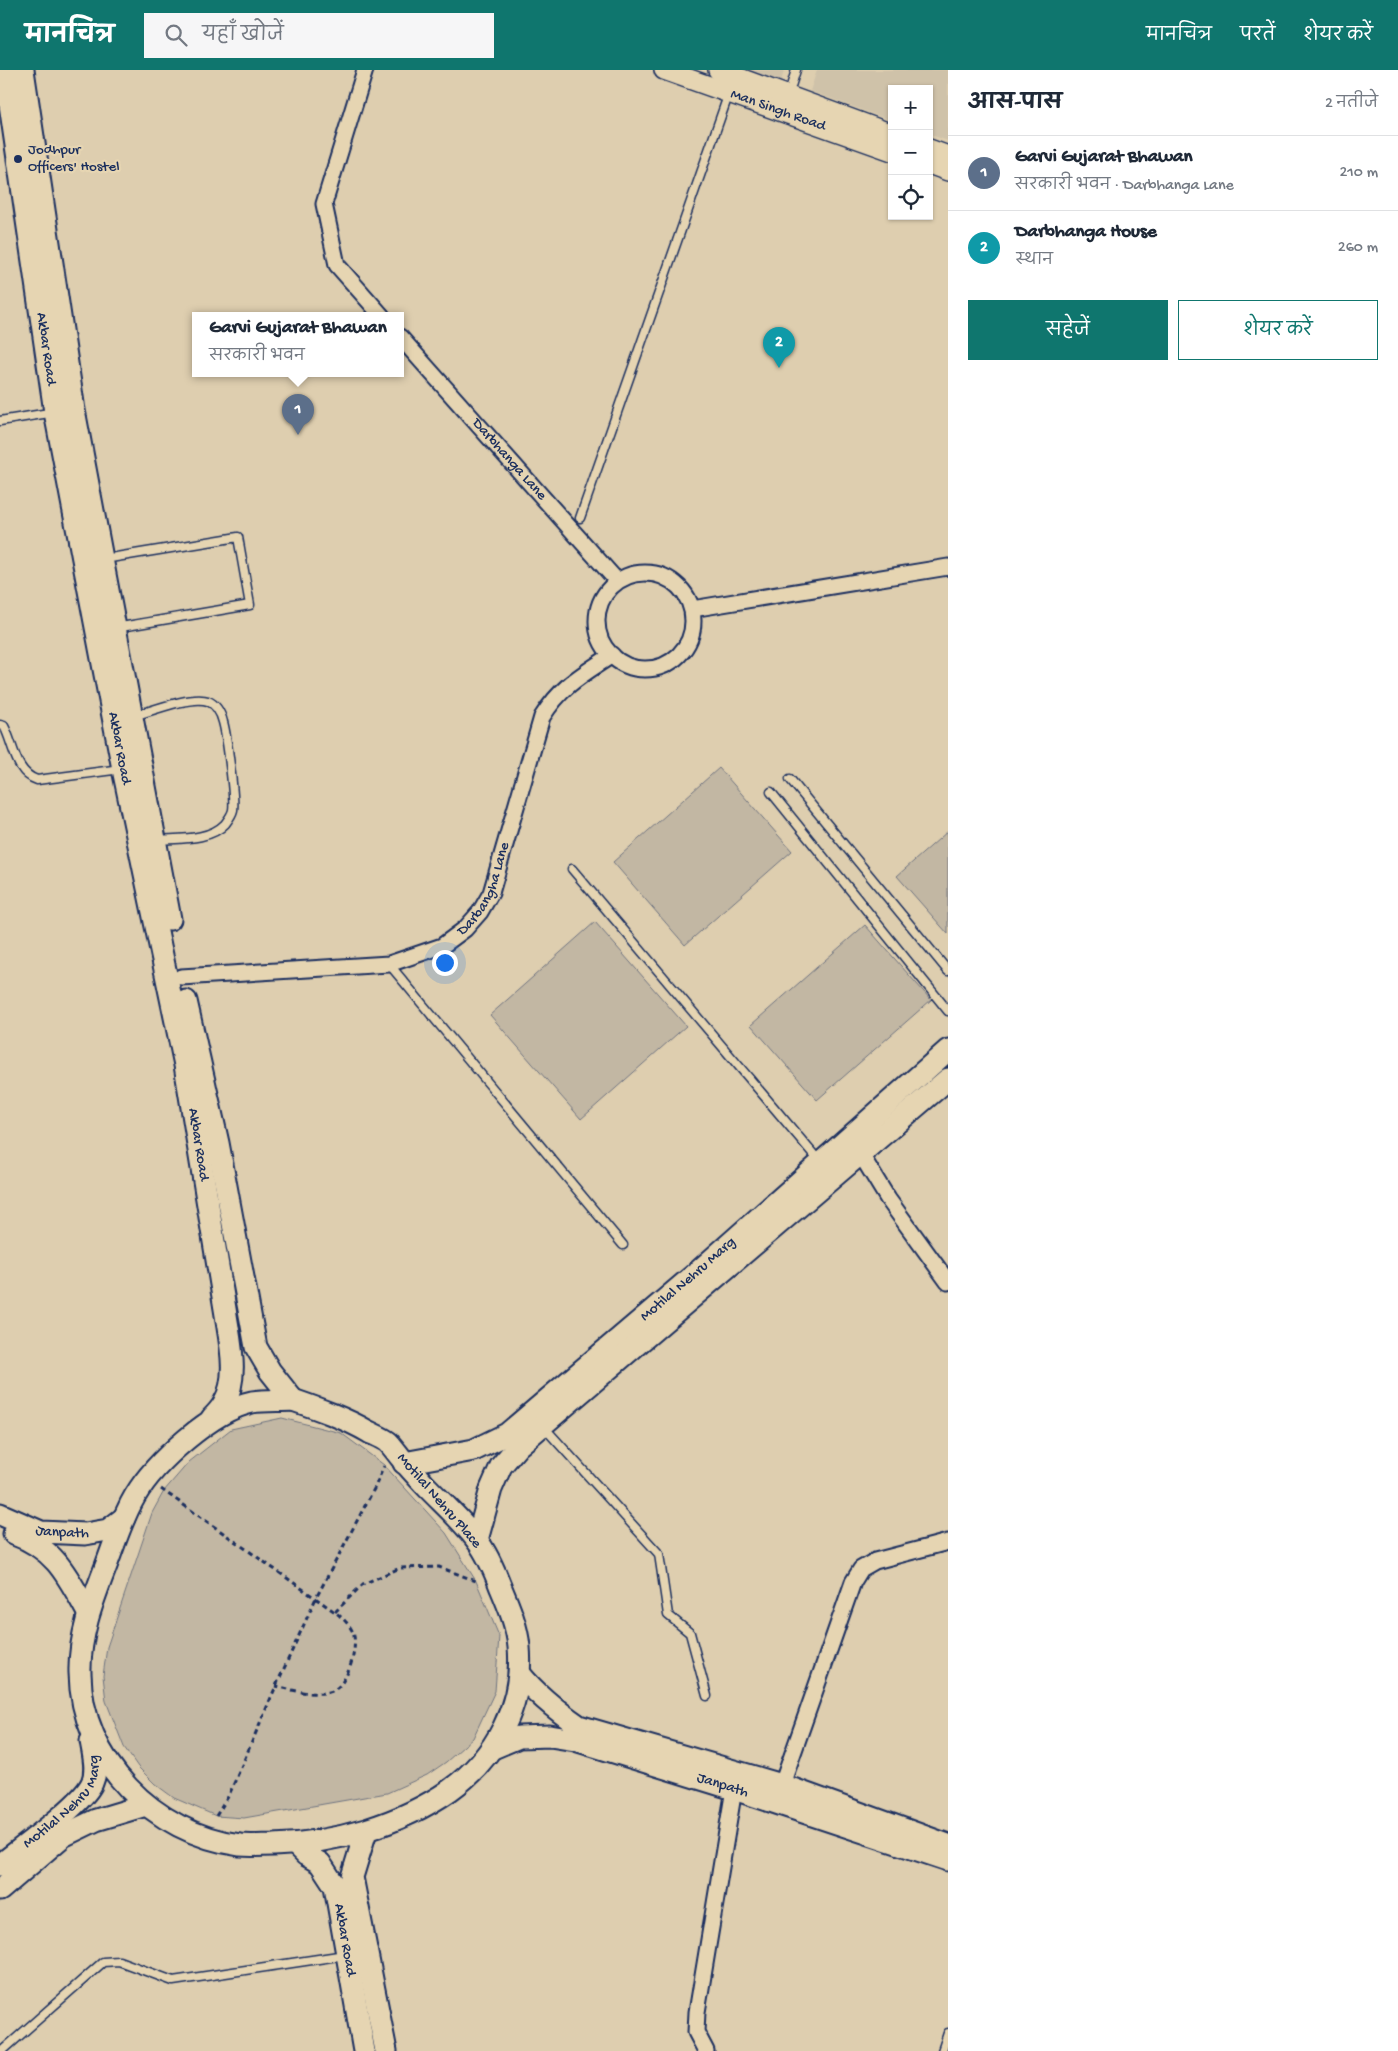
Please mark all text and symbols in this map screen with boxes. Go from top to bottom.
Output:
search box [144,13,494,58]
icon: search [162,21,190,49]
text: मानचित्र [25,23,114,52]
text: यहाँ खोजें [202,25,284,48]
text: मानचित्र [1146,26,1212,47]
text: परतें [1240,26,1275,47]
text: शेयर करें [1303,26,1373,47]
street label: Man Singh Road [728,85,829,136]
map controls [888,85,933,220]
button: + [888,85,933,130]
text: आस-पास [968,92,1062,117]
text: 2 नतीजे [1325,95,1378,114]
button: − [888,130,933,175]
place label: Jodhpur Officers' Hostel [28,141,120,176]
text: Garvi Gujarat Bhawan [1015,146,1193,169]
marker: Jodhpur Officers' Hostel [12,153,24,165]
text: 1 [981,164,987,183]
text: 210 m [1339,164,1378,183]
button: locate [888,175,933,220]
text: सरकारी भवन · Darbhanga Lane [1015,177,1234,196]
text: Darbhanga House [1015,221,1157,244]
text: 2 [980,239,988,258]
text: 260 m [1338,239,1378,258]
text: स्थान [1015,252,1053,271]
button: सहेजें [968,300,1168,360]
button: शेयर करें [1178,300,1378,360]
street label: Akbar Road [32,311,60,388]
popup [192,312,404,377]
text: Garvi Gujarat Bhawan [209,317,387,340]
pin: 2 [763,327,795,368]
text: सरकारी भवन [209,348,305,367]
pin: 1 [282,394,314,435]
street label: Darbhanga Lane [467,414,550,505]
street label: Akbar Road [103,711,135,787]
street label: Darbangha Lane [453,840,514,941]
your location [432,950,458,976]
street label: Akbar Road [183,1107,213,1183]
street label: Motilal Nehru Marg [637,1233,740,1326]
street label: Motilal Nehru Place [393,1450,485,1552]
street label: Janpath [32,1522,89,1543]
street label: Motilal Nehru Marg [20,1754,104,1853]
street label: Janpath [694,1769,751,1802]
street label: Akbar Road [329,1902,360,1979]

